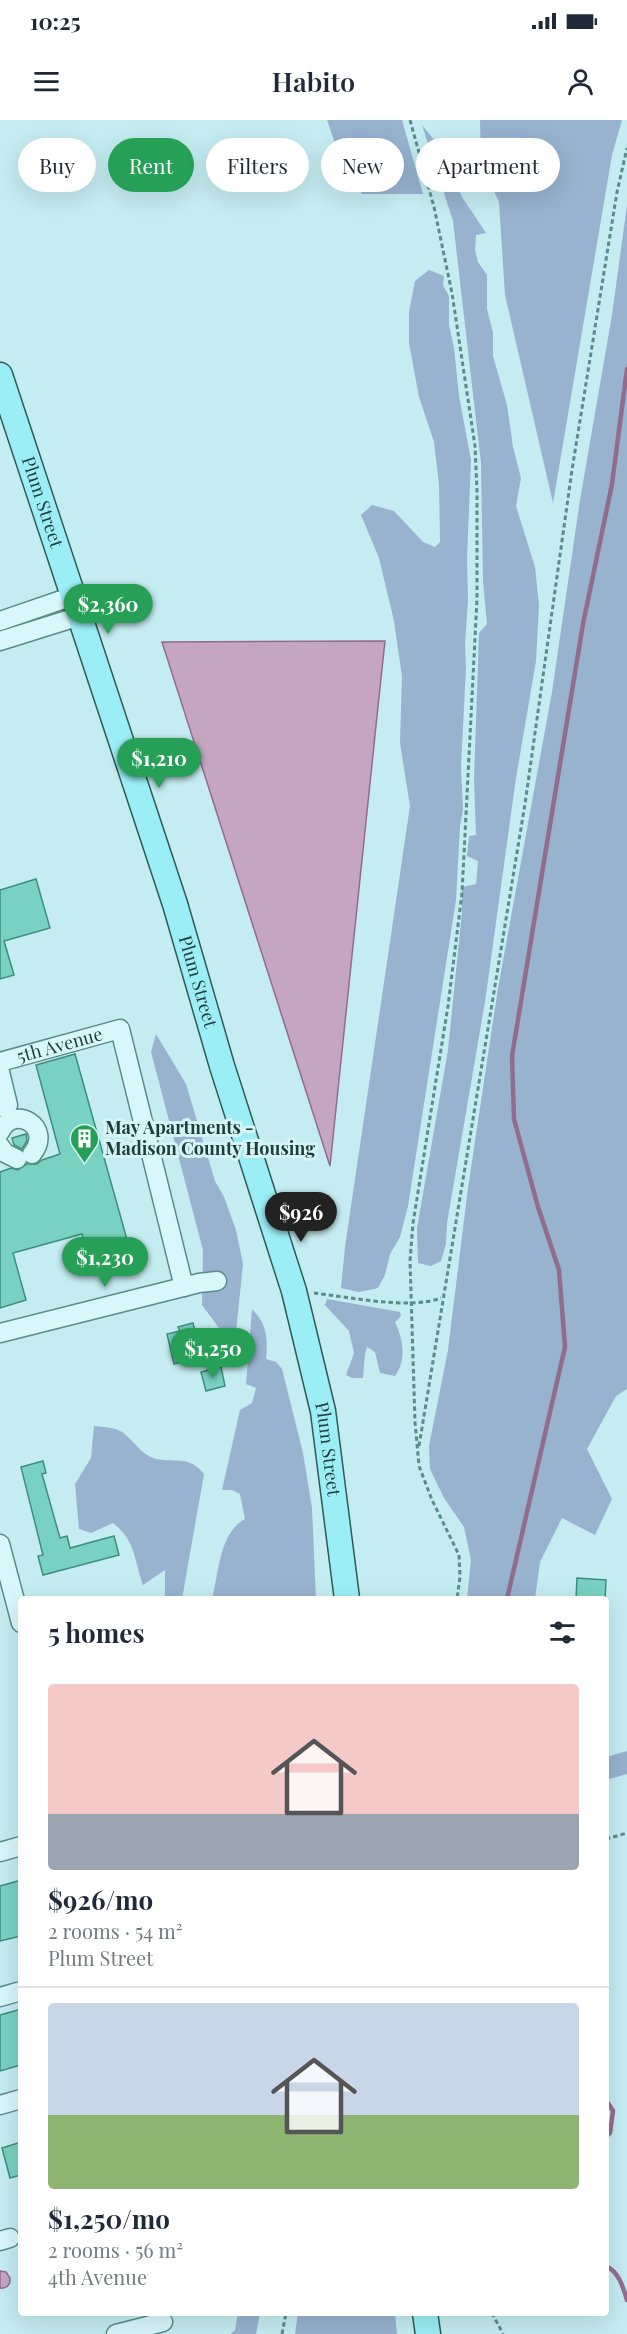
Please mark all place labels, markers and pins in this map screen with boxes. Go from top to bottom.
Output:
pin: $2,360 [59,584,157,635]
pin: $1,210 [110,738,208,789]
place label: May Apartments - Madison County Housing [105,1115,315,1160]
building icon: May Apartments - Madison County Housing [68,1122,100,1164]
pin: $926 [265,1192,337,1243]
pin: $1,230 [56,1237,154,1288]
pin: $1,250 [164,1328,262,1379]

